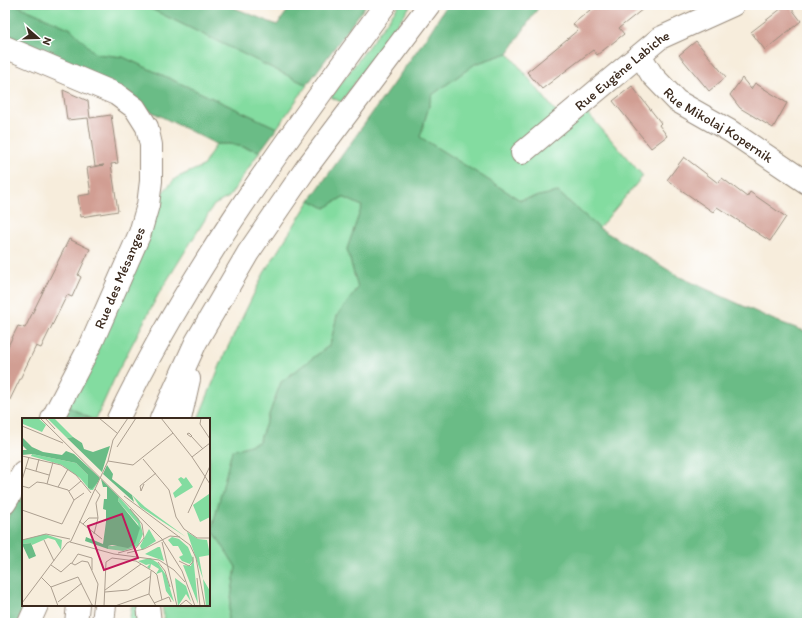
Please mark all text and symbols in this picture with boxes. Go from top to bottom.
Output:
north arrow [18,18,58,58]
street label: Rue Eugène Labiche [571,26,672,114]
text: N [40,36,54,47]
street label: Rue Mikolaj Kopernik [660,84,777,167]
street label: Rue des Mésanges [91,224,149,332]
inset map [22,418,210,606]

